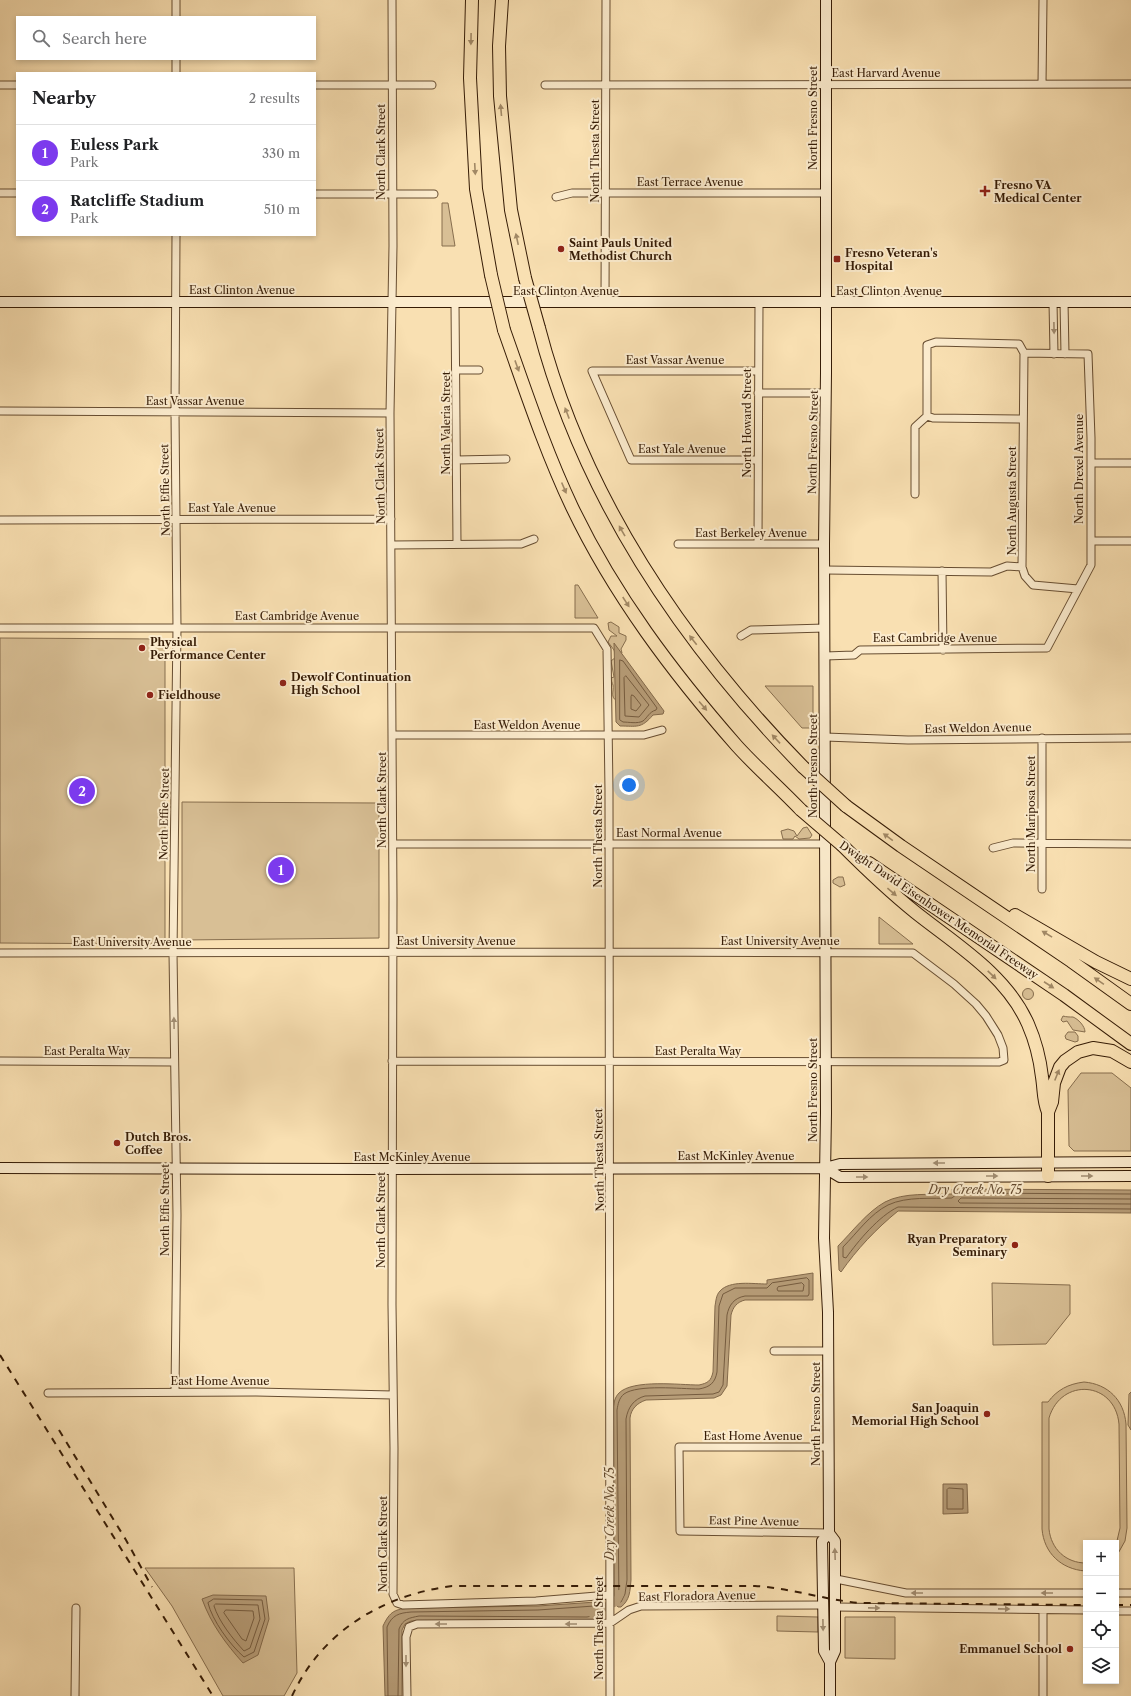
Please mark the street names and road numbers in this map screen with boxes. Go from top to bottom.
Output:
street label: North Fresno Street [806,66,820,170]
street label: East Harvard Avenue [832,66,940,80]
street label: North Thesta Street [588,99,602,203]
street label: North Clark Street [374,104,388,200]
street label: East Terrace Avenue [637,175,743,189]
street label: East Clinton Avenue [189,283,295,297]
street label: East Clinton Avenue [513,284,619,298]
street label: East Clinton Avenue [836,284,942,298]
street label: East Vassar Avenue [626,353,724,367]
street label: North Howard Street [740,368,754,478]
street label: North Valeria Street [439,371,453,475]
street label: North Fresno Street [805,390,821,494]
street label: East Vassar Avenue [146,394,244,408]
street label: North Drexel Avenue [1072,414,1086,524]
street label: North Clark Street [372,428,388,524]
street label: East Yale Avenue [638,442,726,456]
street label: North Effie Street [157,444,173,536]
street label: North Augusta Street [1005,446,1019,556]
street label: East Yale Avenue [188,501,276,515]
street label: East Berkeley Avenue [695,526,807,540]
street label: East Cambridge Avenue [235,609,359,623]
street label: East Cambridge Avenue [873,631,997,645]
street label: North Fresno Street [806,714,820,818]
street label: East Weldon Avenue [474,718,580,732]
street label: East Weldon Avenue [924,720,1032,736]
street label: North Clark Street [375,752,389,848]
street label: North Mariposa Street [1024,756,1038,872]
street label: North Effie Street [156,768,172,860]
street label: North Thesta Street [591,784,605,888]
street label: East Normal Avenue [616,826,722,840]
street label: Dwight David Eisenhower Memorial Freeway [837,838,1042,982]
street label: East University Avenue [396,934,516,948]
street label: East University Avenue [720,934,840,948]
street label: East University Avenue [72,935,192,949]
street label: North Fresno Street [806,1038,820,1142]
street label: East Peralta Way [44,1044,131,1058]
street label: East Peralta Way [655,1044,742,1058]
street label: North Thesta Street [591,1108,607,1212]
street label: East McKinley Avenue [678,1149,794,1163]
street label: East McKinley Avenue [354,1150,470,1164]
street label: North Effie Street [158,1164,172,1256]
street label: North Clark Street [374,1172,388,1268]
street label: North Fresno Street [809,1362,823,1466]
street label: East Home Avenue [171,1374,269,1388]
street label: East Home Avenue [704,1429,802,1443]
street label: North Clark Street [376,1496,390,1592]
street label: East Pine Avenue [709,1513,799,1529]
street label: North Thesta Street [592,1576,606,1680]
street label: East Floradora Avenue [638,1588,756,1604]

